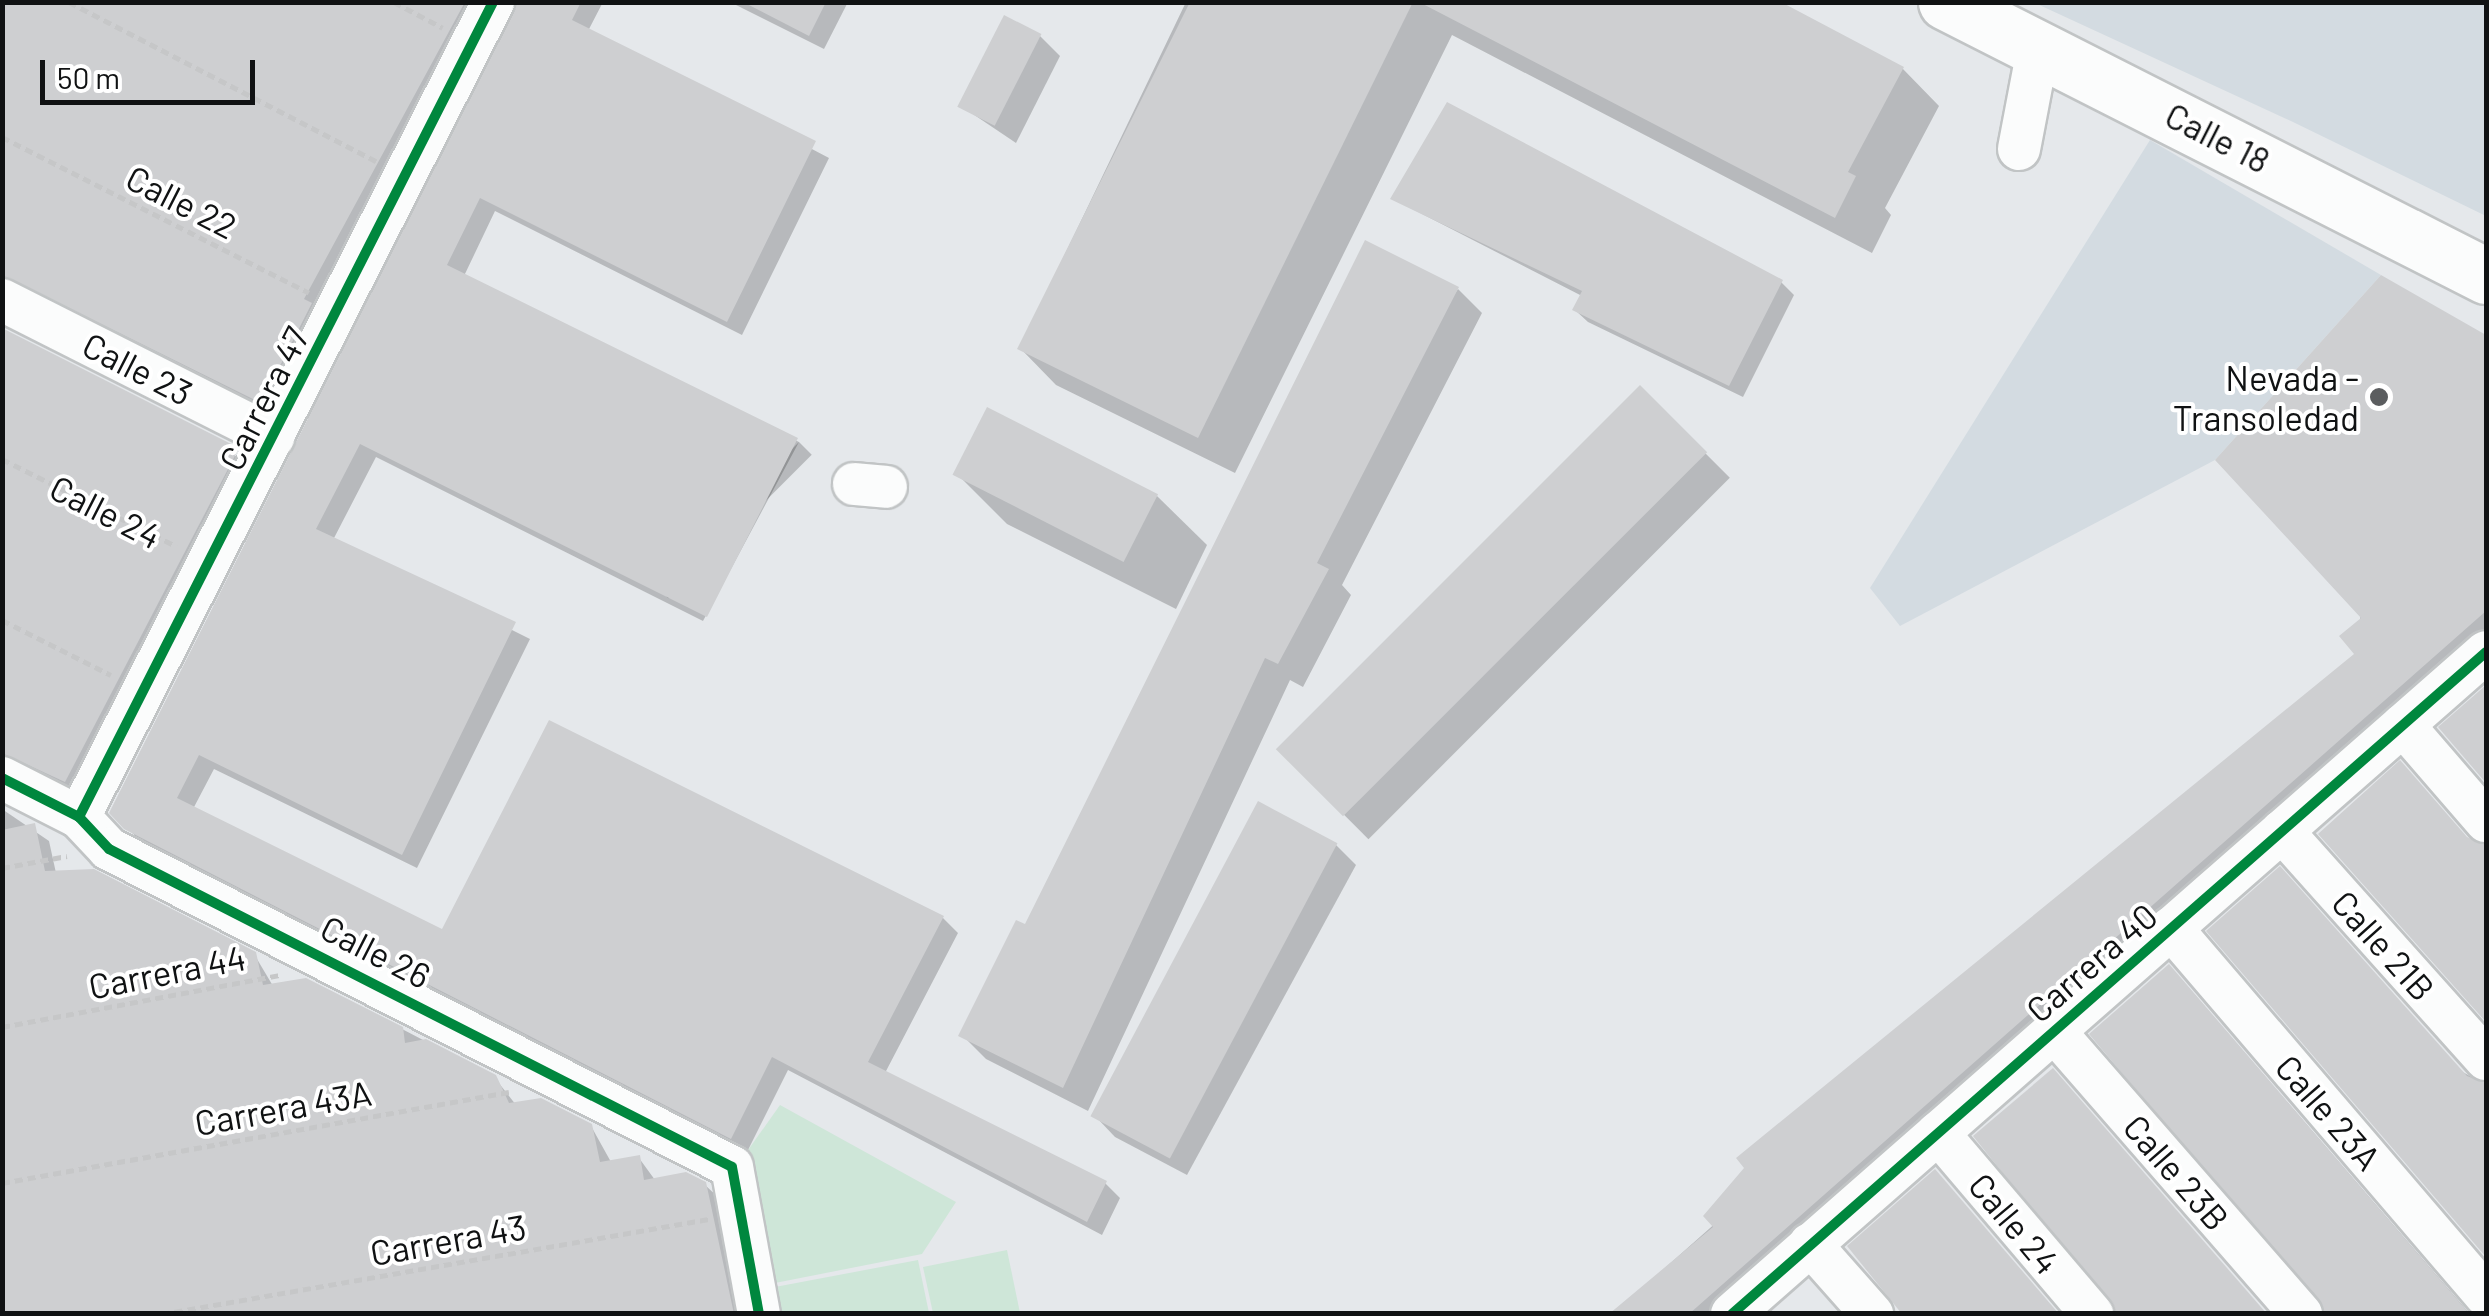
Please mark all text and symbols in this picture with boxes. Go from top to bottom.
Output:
scale bar [45,40,260,102]
text: 50 m [57,59,120,95]
street label: Calle 18 [2159,93,2277,181]
street label: Calle 22 [120,155,244,247]
street label: Carrera 47 [209,319,317,477]
street label: Calle 23 [76,323,200,413]
place label: Nevada - Transoledad [2173,356,2359,438]
marker: Nevada - Transoledad [2368,386,2390,408]
street label: Calle 24 [44,465,168,557]
street label: Calle 21B [2324,881,2444,1009]
street label: Carrera 40 [2017,894,2165,1030]
street label: Calle 26 [314,906,438,996]
street label: Carrera 44 [85,935,249,1007]
street label: Calle 23A [2268,1046,2390,1178]
street label: Carrera 43A [191,1071,375,1143]
street label: Calle 23B [2116,1106,2238,1238]
street label: Calle 24 [1961,1164,2069,1282]
street label: Carrera 43 [367,1205,529,1273]

